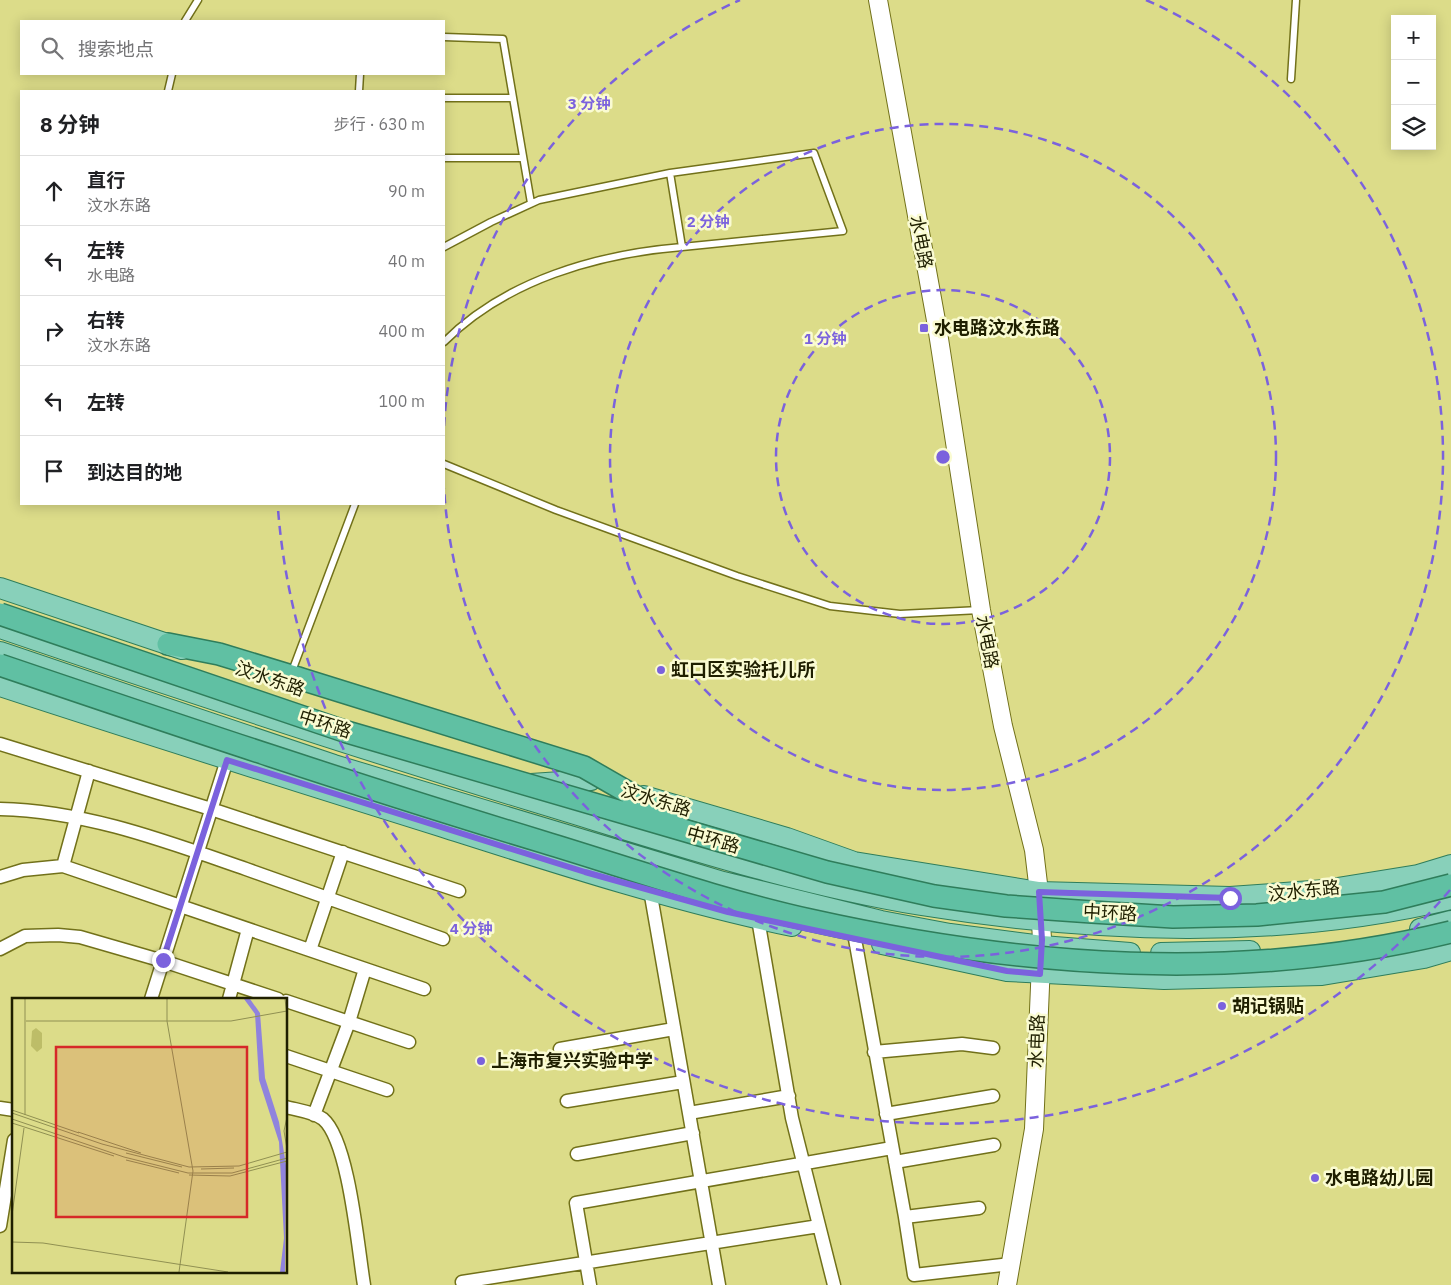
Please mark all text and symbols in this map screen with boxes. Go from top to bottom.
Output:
map controls [1391,15,1436,150]
button: + [1391,15,1436,60]
search box [20,20,445,75]
icon: search [38,34,66,62]
text: 搜索地点 [78,37,154,61]
button: − [1391,60,1436,105]
text: 3 分钟 [568,94,610,113]
button: layers [1391,105,1436,150]
text: 8 分钟 [40,110,100,138]
text: 步行 · 630 m [334,114,425,134]
text: 直行 [87,168,125,192]
icon: ahead [40,177,68,205]
text: 90 m [388,181,425,201]
text: 汶水东路 [87,195,151,215]
text: 2 分钟 [687,212,729,231]
street label: 水电路 [905,213,938,271]
text: 左转 [87,238,125,262]
icon: left [40,247,68,275]
text: 40 m [388,251,425,271]
text: 水电路 [87,265,135,285]
text: 右转 [87,308,125,332]
place label: 水电路汶水东路 [934,316,1060,339]
icon: right [40,317,68,345]
text: 400 m [378,321,425,341]
marker: 水电路汶水东路 [918,322,930,334]
text: 1 分钟 [804,329,846,348]
text: 汶水东路 [87,335,151,355]
icon: left [40,387,68,415]
text: 左转 [87,390,125,414]
text: 100 m [378,391,425,411]
centre of rings [934,448,952,466]
icon: arrive [40,457,68,485]
text: 到达目的地 [87,460,182,484]
street label: 水电路 [971,613,1004,671]
street label: 汶水东路 [232,656,308,701]
place label: 虹口区实验托儿所 [671,658,815,681]
marker: 虹口区实验托儿所 [655,664,667,676]
street label: 中环路 [296,704,354,743]
street label: 汶水东路 [618,778,694,821]
street label: 中环路 [684,821,742,858]
street label: 汶水东路 [1267,875,1341,906]
route start [1219,887,1242,910]
street label: 中环路 [1082,900,1138,925]
text: 4 分钟 [450,919,492,938]
route end [152,949,175,972]
place label: 胡记锅贴 [1232,994,1304,1017]
inset map [12,998,288,1272]
marker: 胡记锅贴 [1216,1000,1228,1012]
street label: 水电路 [1024,1014,1049,1068]
place label: 上海市复兴实验中学 [491,1049,653,1072]
marker: 上海市复兴实验中学 [475,1055,487,1067]
place label: 水电路幼儿园 [1325,1166,1433,1189]
marker: 水电路幼儿园 [1309,1172,1321,1184]

